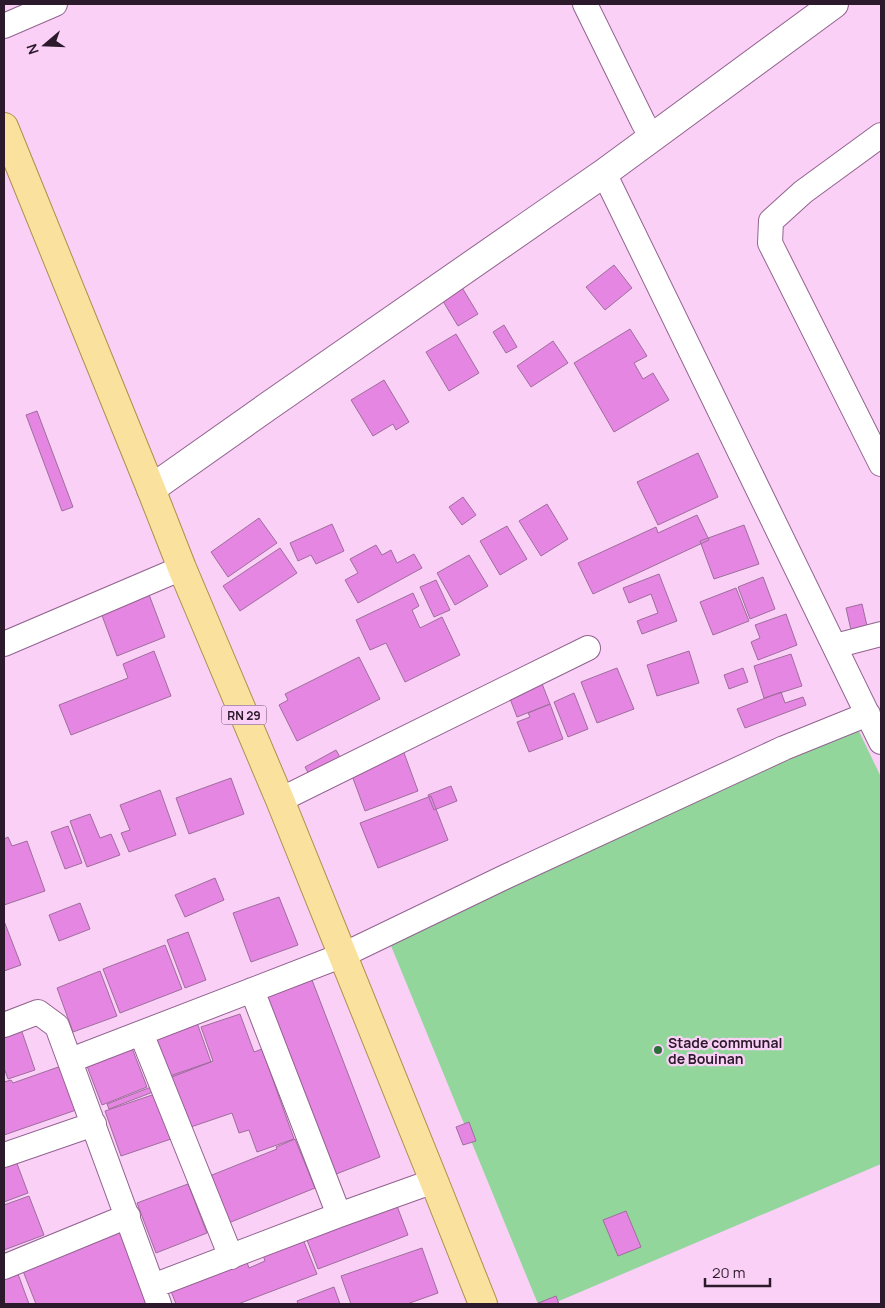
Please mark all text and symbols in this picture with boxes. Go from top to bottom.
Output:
north arrow [20,20,70,70]
text: N [22,42,43,57]
road number: RN 29 [222,706,266,724]
place label: Stade communal de Bouinan [668,1033,782,1068]
marker: Stade communal de Bouinan [652,1044,664,1056]
scale bar [705,1256,770,1288]
text: 20 m [712,1262,745,1283]

